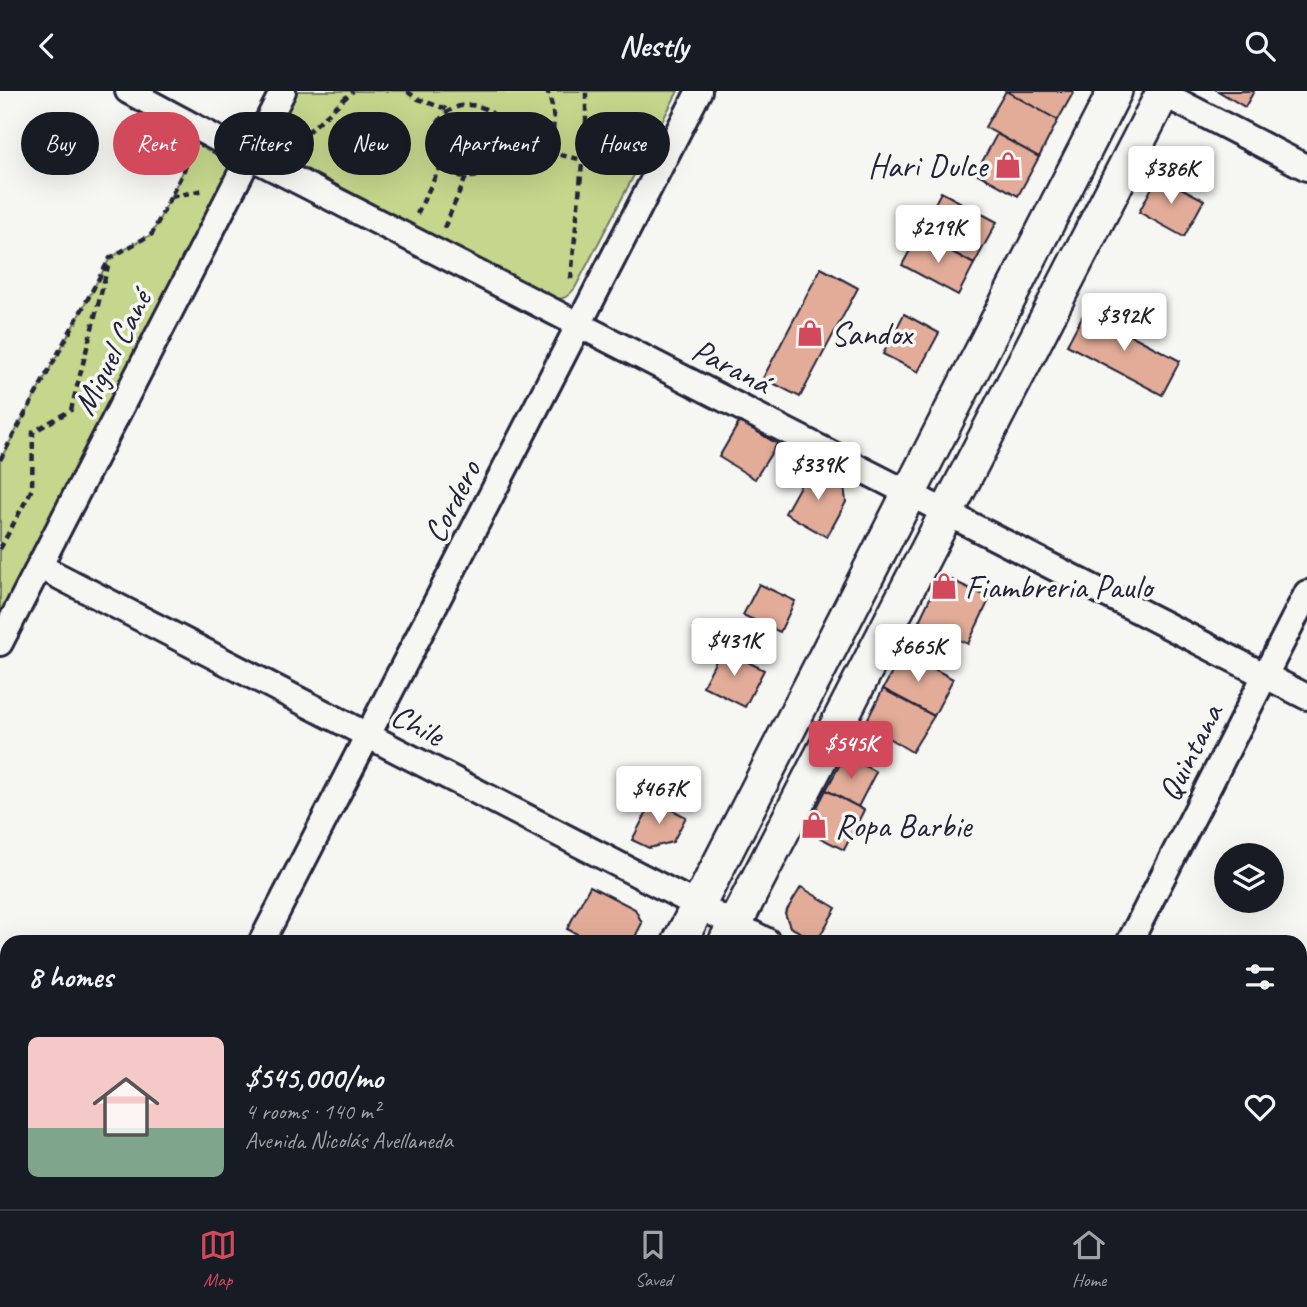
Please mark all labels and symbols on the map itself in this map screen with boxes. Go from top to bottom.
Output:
place label: Hari Dulce [868,145,989,187]
pin: $386K [1122,146,1220,206]
shop icon: Hari Dulce [993,150,1023,180]
pin: $219K [889,205,987,265]
street label: Miguel Cané [63,279,163,422]
pin: $392K [1075,293,1173,353]
place label: Sandox [831,313,915,355]
shop icon: Sandox [795,318,825,348]
street label: Paraná [685,328,781,405]
pin: $339K [769,443,867,502]
street label: Cordero [414,452,491,549]
place label: Fiambreria Paulo [965,566,1155,608]
shop icon: Fiambreria Paulo [929,571,959,601]
pin: $431K [685,619,783,678]
pin: $665K [869,625,967,684]
street label: Chile [384,694,453,757]
street label: Quintana [1148,695,1233,808]
pin: $545K [802,721,900,781]
pin: $467K [610,767,708,826]
place label: Ropa Barbie [835,805,974,847]
shop icon: Ropa Barbie [799,810,829,840]

